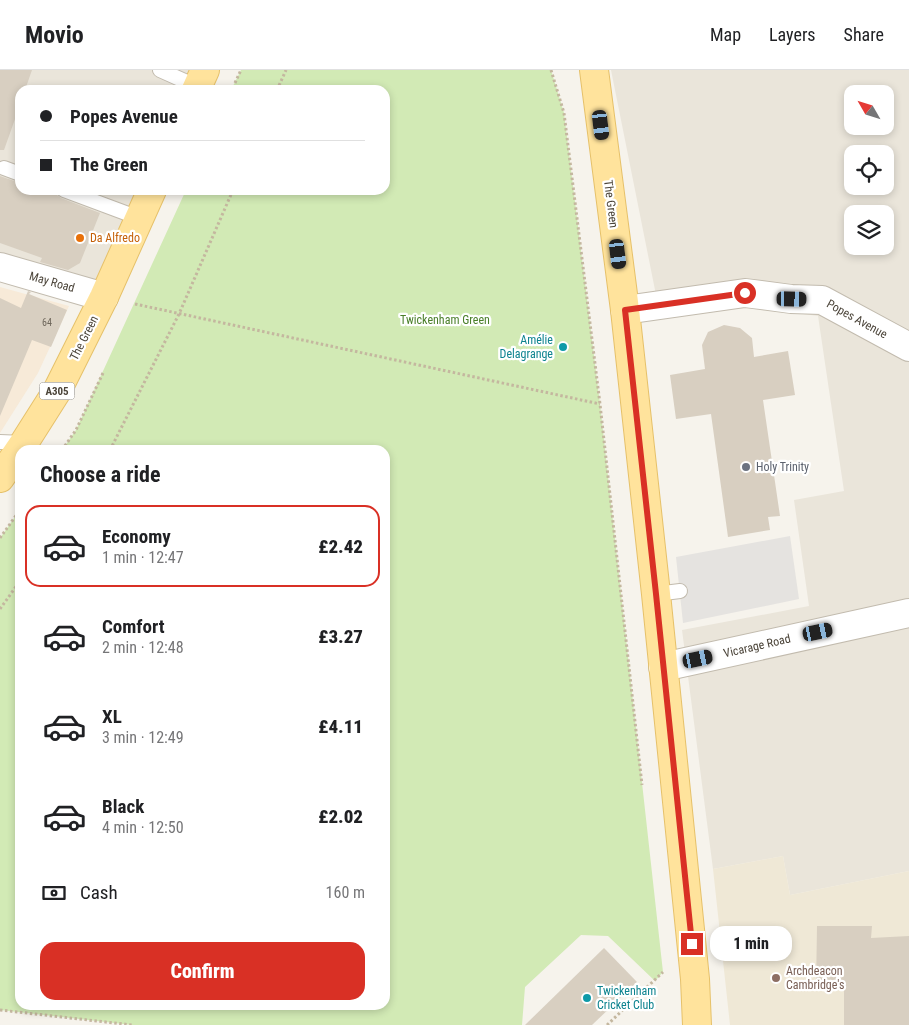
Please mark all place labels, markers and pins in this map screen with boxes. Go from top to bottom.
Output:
place label: Da Alfredo [90,231,140,245]
marker: Da Alfredo [74,232,86,244]
place label: Amélie Delagrange [500,333,553,361]
marker: Amélie Delagrange [557,341,569,353]
place label: Holy Trinity [756,460,809,474]
marker: Holy Trinity [740,461,752,473]
place label: Archdeacon Cambridge's [786,964,844,992]
marker: Archdeacon Cambridge's [770,972,782,984]
place label: Twickenham Cricket Club [597,984,656,1012]
marker: Twickenham Cricket Club [581,992,593,1004]

